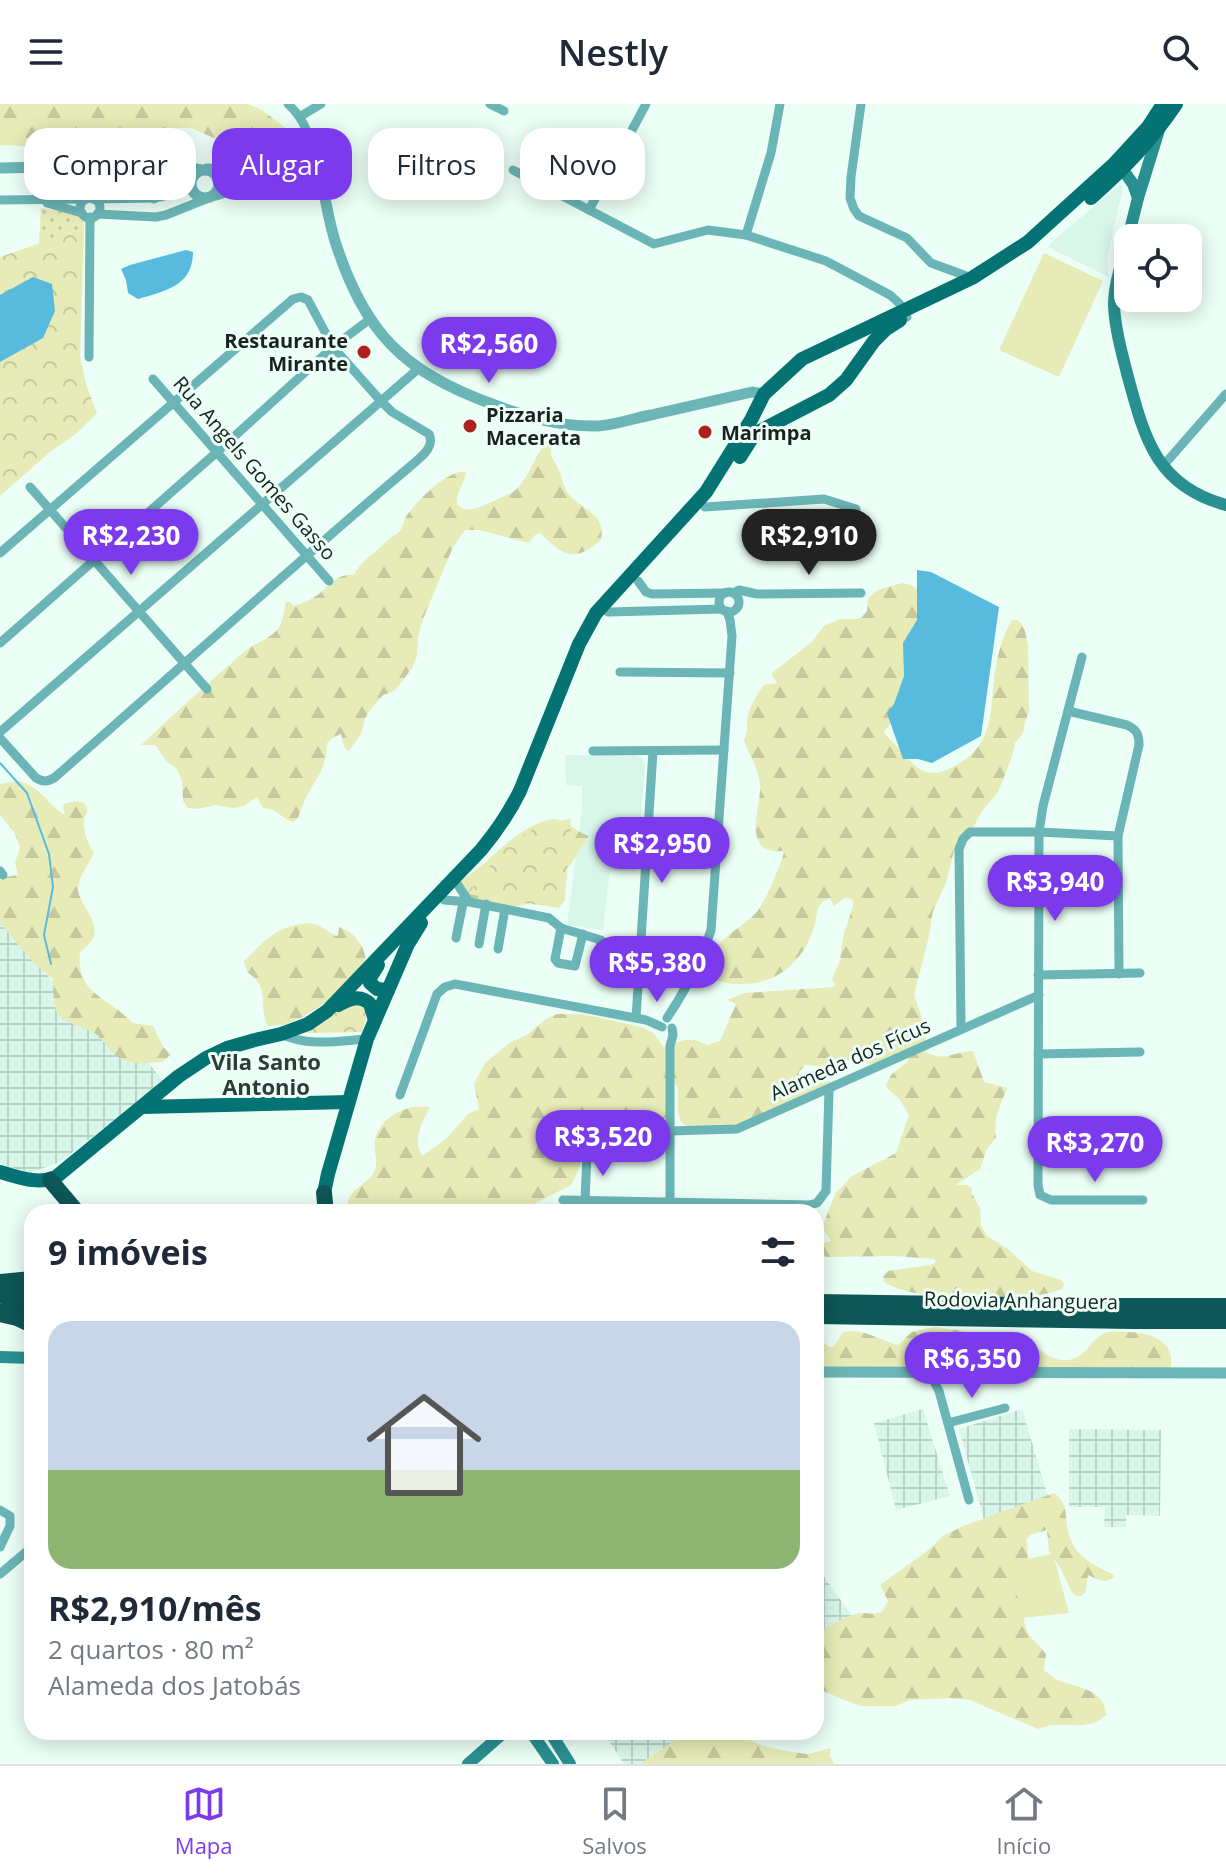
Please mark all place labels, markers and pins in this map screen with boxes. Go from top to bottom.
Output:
pin: R$2,560 [415,317,563,385]
place label: Restaurante Mirante [224,327,348,377]
marker: Restaurante Mirante [355,343,373,361]
place label: Pizzaria Macerata [486,401,581,451]
marker: Pizzaria Macerata [461,417,479,435]
place label: Marimpa [721,419,812,446]
marker: Marimpa [696,423,714,441]
pin: R$2,230 [57,509,205,577]
pin: R$2,910 [735,509,883,577]
pin: R$2,950 [588,817,736,885]
pin: R$3,940 [981,855,1129,923]
pin: R$5,380 [583,936,731,1004]
pin: R$3,520 [529,1110,677,1178]
pin: R$3,270 [1021,1116,1169,1184]
pin: R$6,350 [898,1332,1046,1400]

